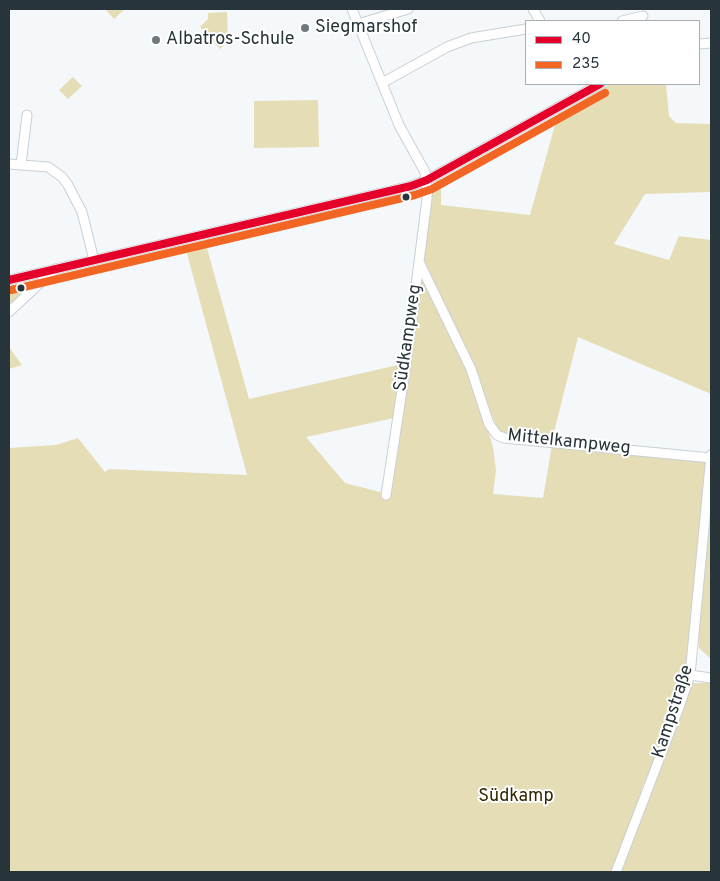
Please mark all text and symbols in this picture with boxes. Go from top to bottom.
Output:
place label: Siegmarshof [315,17,417,39]
legend [525,20,700,85]
marker: Siegmarshof [299,22,311,34]
place label: Albatros-Schule [166,29,295,51]
text: 40 [572,30,591,49]
marker: Albatros-Schule [150,34,162,46]
text: 235 [572,55,600,74]
unlabelled marker [401,192,411,202]
unlabelled marker [16,283,26,293]
street label: Südkampweg [391,283,427,393]
street label: Mittelkampweg [506,426,632,460]
street label: Kampstraße [649,663,699,761]
park label: Südkamp [478,786,554,808]

